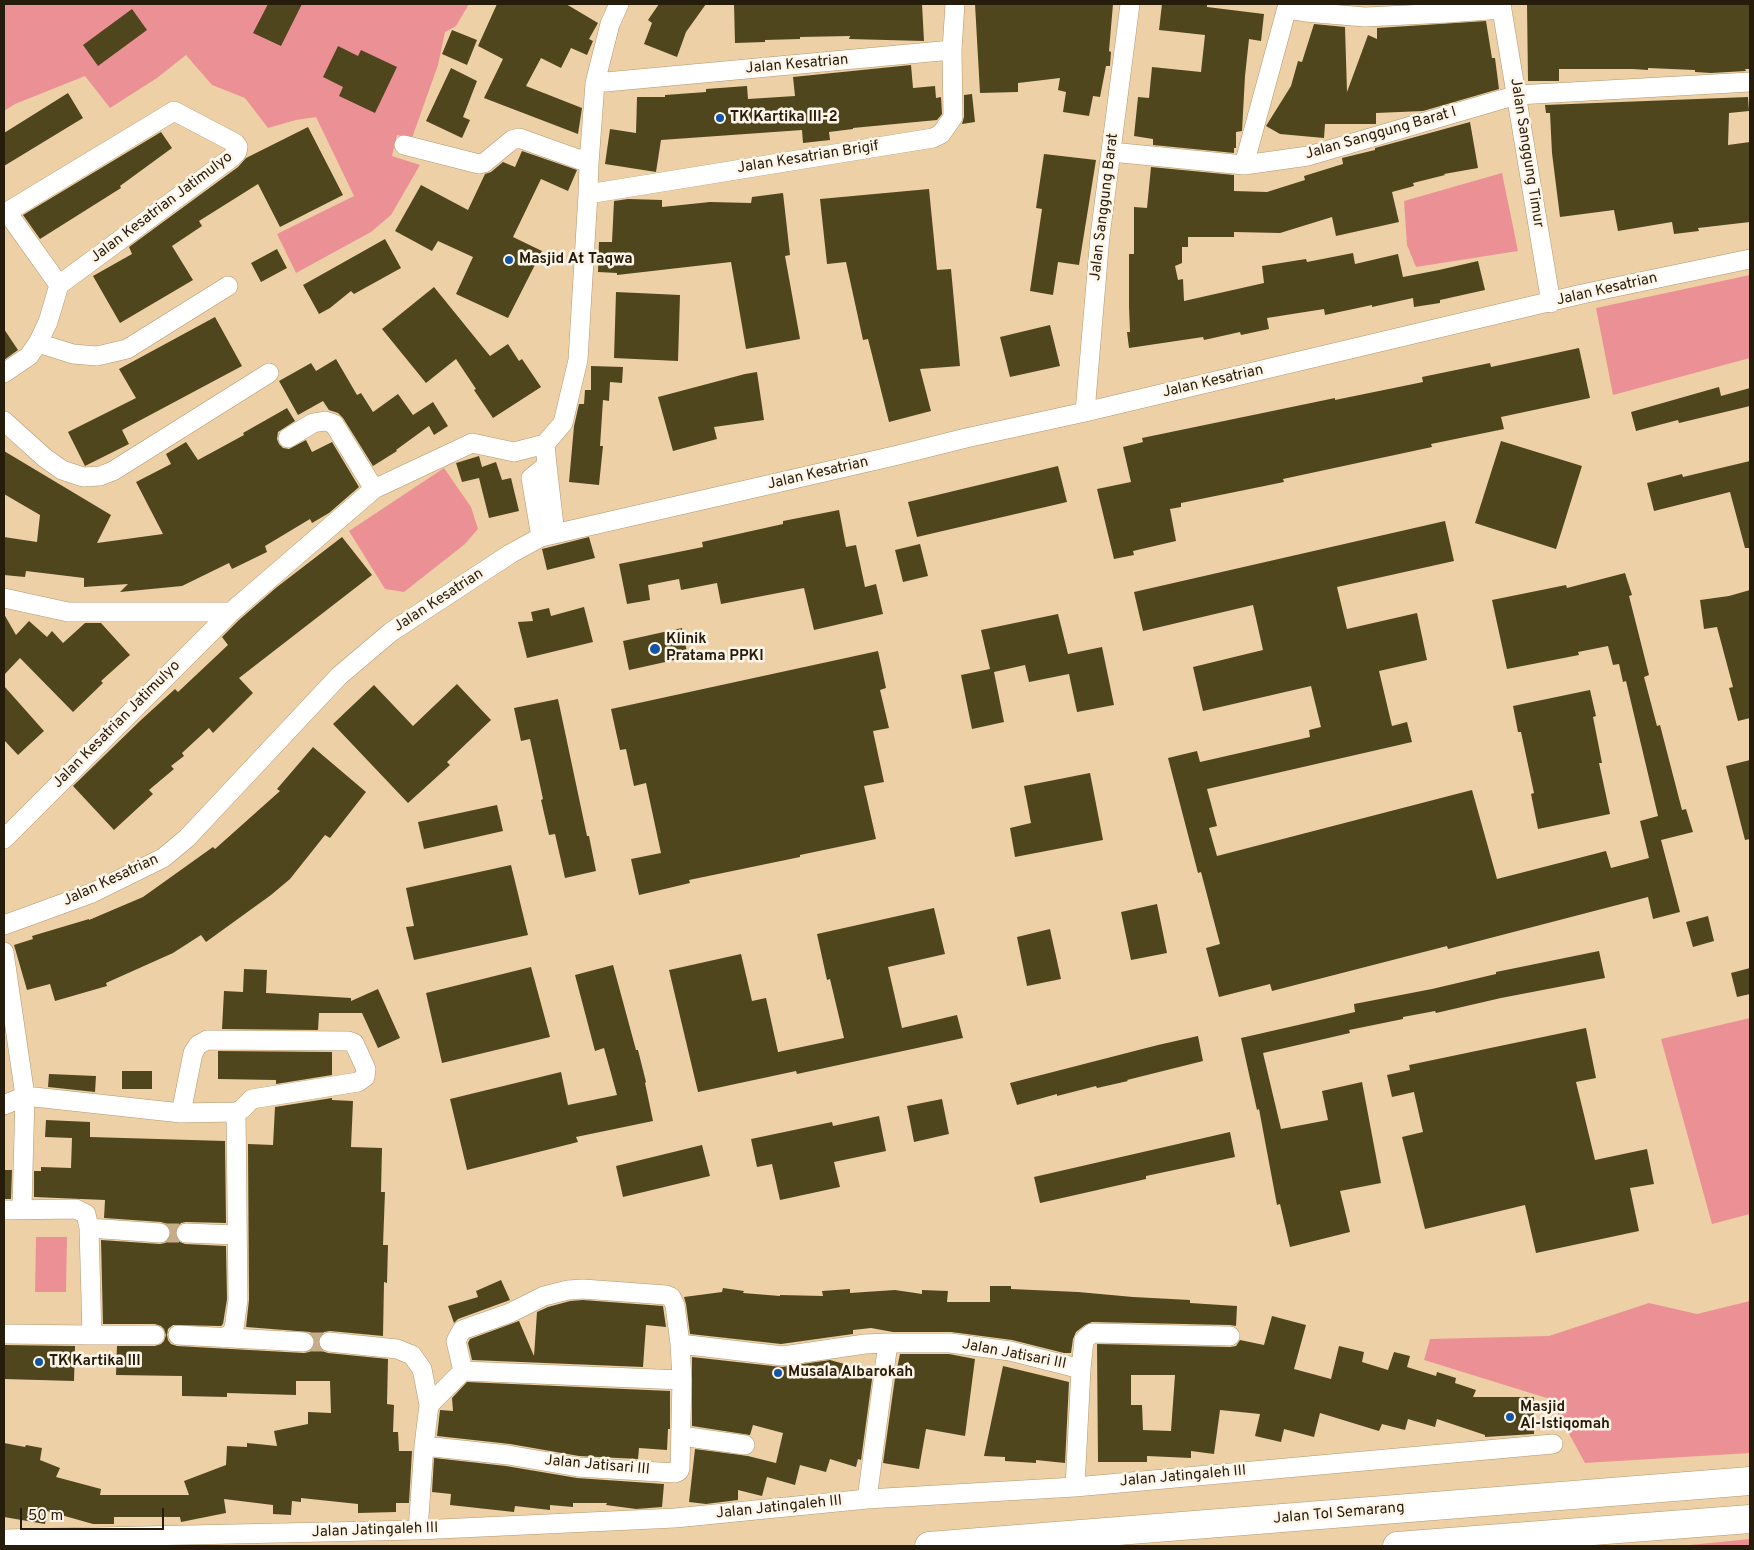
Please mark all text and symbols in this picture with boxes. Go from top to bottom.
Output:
street label: Jalan Kesatrian [745,52,849,78]
street label: Jalan Sanggung Timur [1505,77,1547,229]
street label: Jalan Sanggung Barat I [1303,104,1459,164]
place label: TK Kartika III-2 [730,109,838,127]
marker: TK Kartika III-2 [714,112,726,124]
street label: Jalan Sanggung Barat [1087,132,1123,282]
street label: Jalan Kesatrian Brigif [736,138,880,178]
street label: Jalan Kesatrian Jatimulyo [87,149,237,267]
place label: Masjid At Taqwa [519,251,633,269]
marker: Masjid At Taqwa [503,254,515,266]
street label: Jalan Kesatrian [1555,270,1659,310]
street label: Jalan Kesatrian [1161,362,1265,402]
street label: Jalan Kesatrian [766,454,870,494]
street label: Jalan Kesatrian [391,565,487,637]
place label: Klinik Pratama PPKI [666,631,764,666]
marker: Klinik Pratama PPKI [648,642,662,656]
street label: Jalan Kesatrian Jatimulyo [49,657,185,793]
street label: Jalan Kesatrian [60,851,162,911]
street label: Jalan Jatisari III [960,1336,1068,1374]
place label: TK Kartika III [49,1353,141,1371]
marker: TK Kartika III [33,1356,45,1368]
place label: Musala Albarokah [788,1364,913,1382]
marker: Musala Albarokah [772,1367,784,1379]
place label: Masjid Al-Istiqomah [1520,1399,1610,1434]
marker: Masjid Al-Istiqomah [1504,1411,1516,1423]
street label: Jalan Jatisari III [544,1452,650,1480]
street label: Jalan Jatingaleh III [1119,1463,1247,1491]
street label: Jalan Jatingaleh III [715,1492,843,1524]
scale bar [22,1498,166,1530]
street label: Jalan Tol Semarang [1273,1499,1405,1529]
text: 50 m [28,1507,63,1526]
street label: Jalan Jatingaleh III [311,1520,439,1542]

